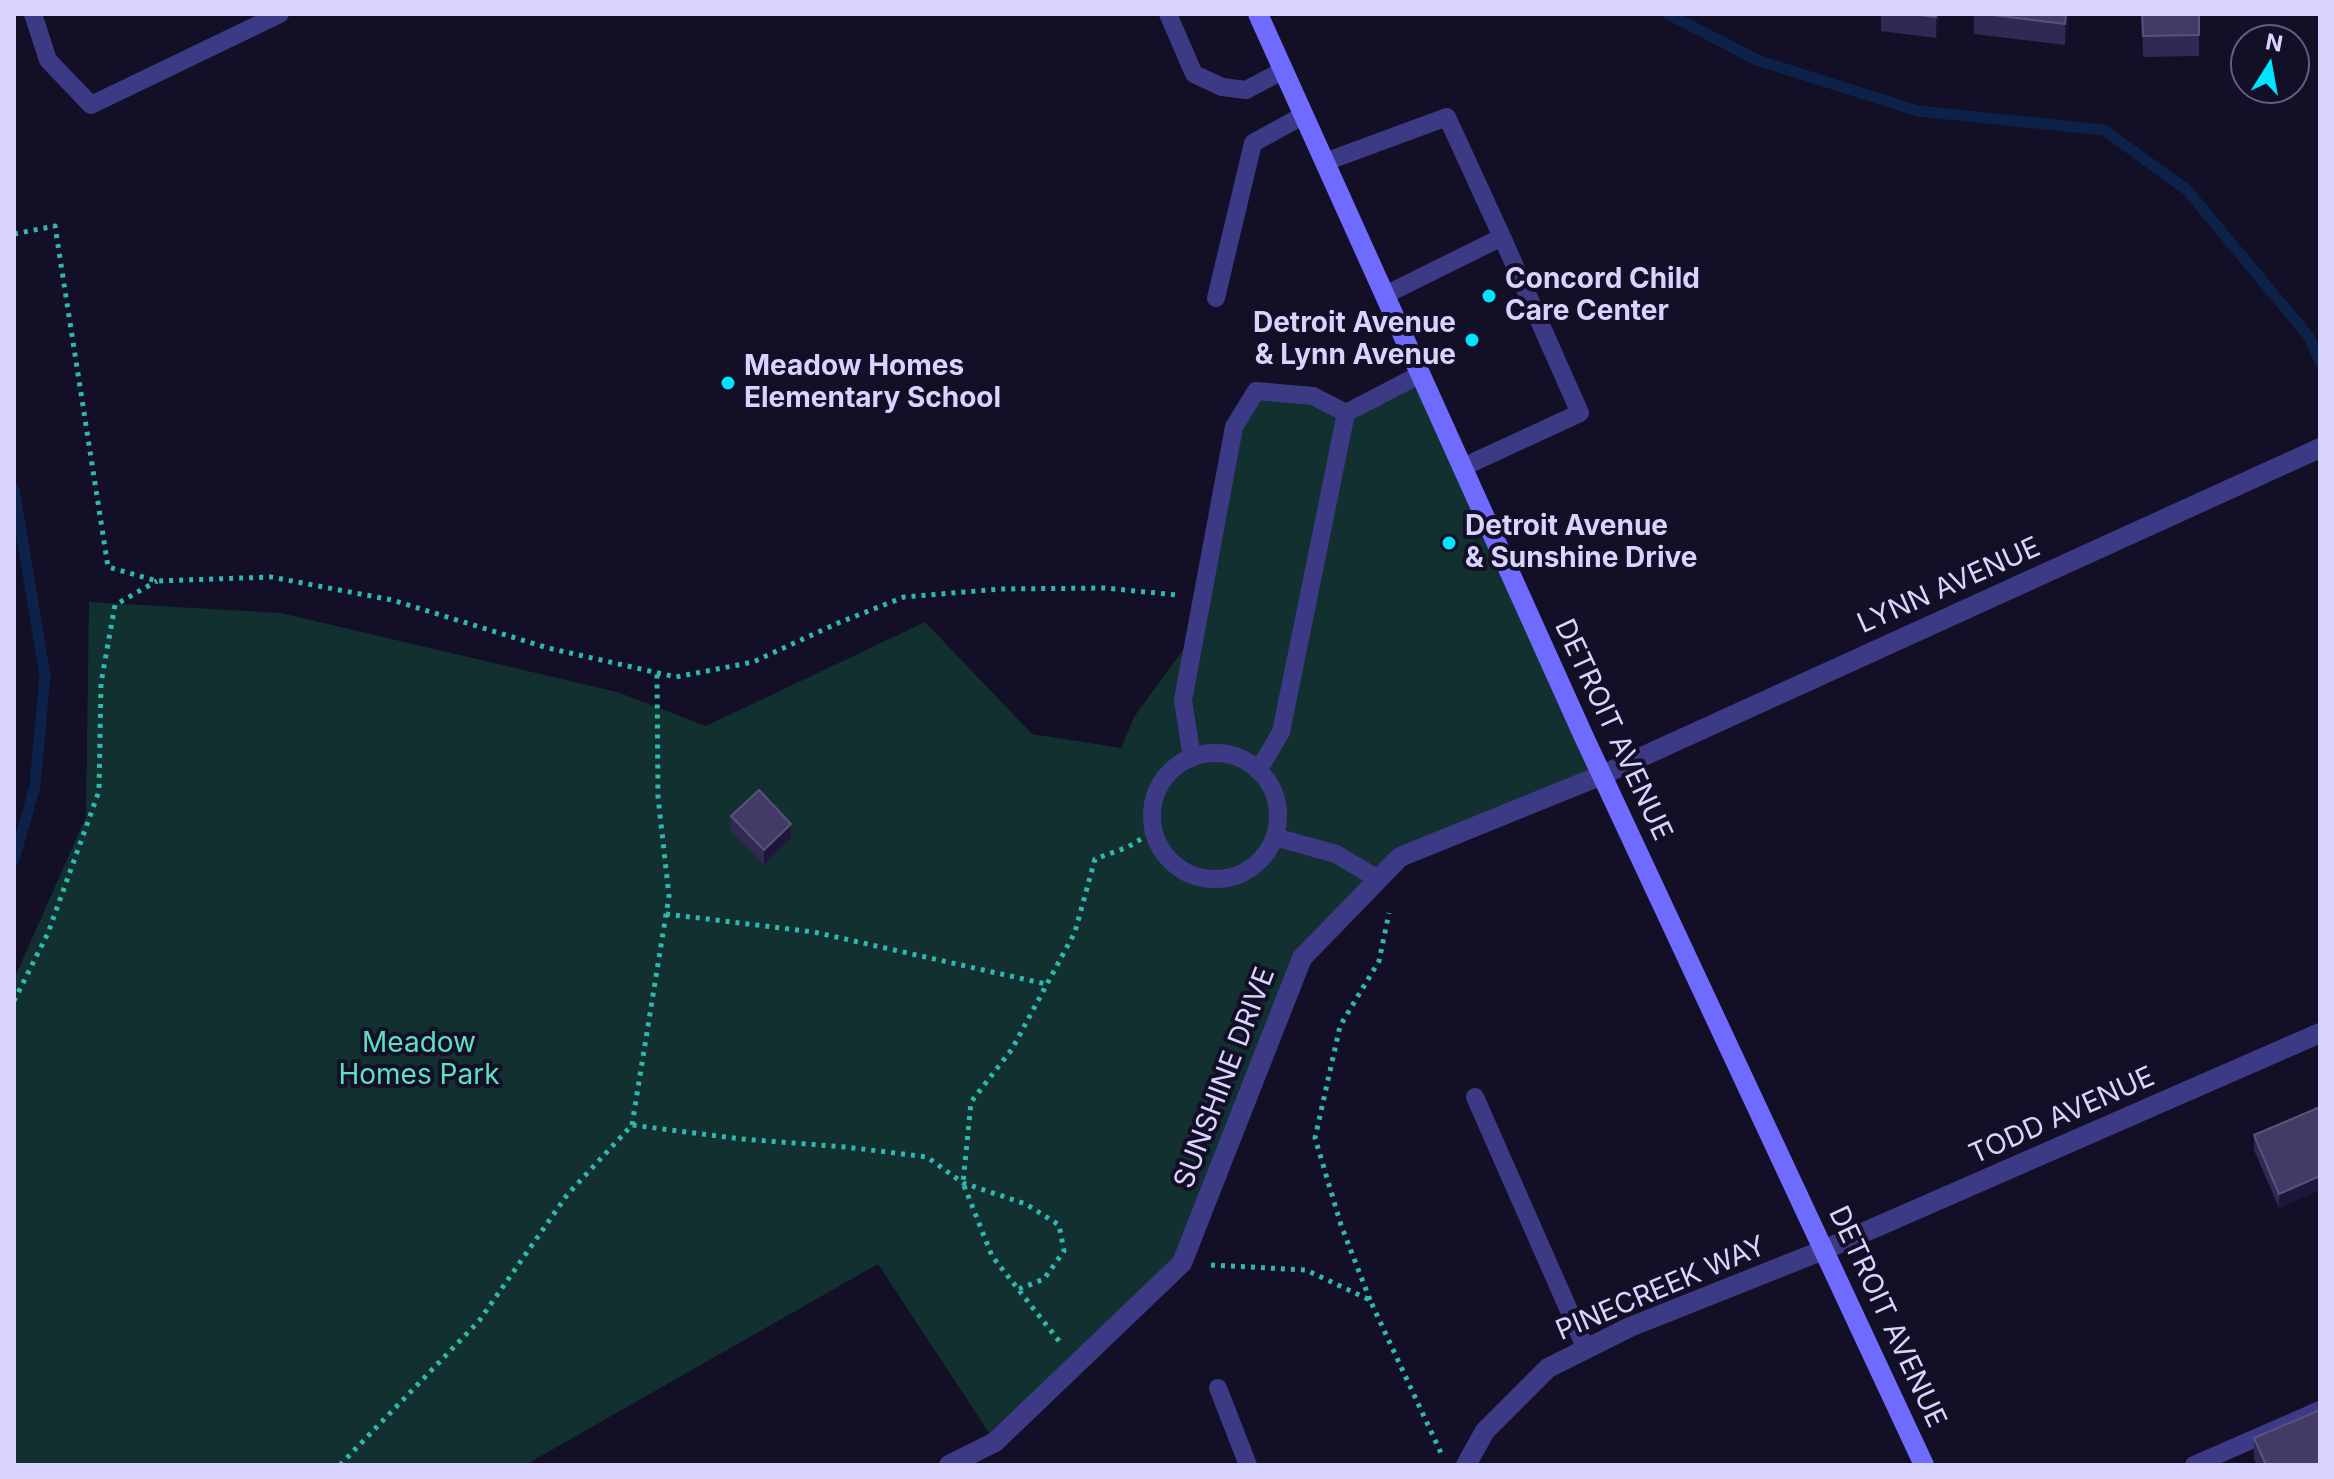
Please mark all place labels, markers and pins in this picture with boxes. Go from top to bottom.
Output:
place label: Concord Child Care Center [1505,263,1700,329]
marker: Concord Child Care Center [1480,287,1498,305]
place label: Detroit Avenue & Lynn Avenue [1253,307,1456,373]
marker: Detroit Avenue & Lynn Avenue [1463,331,1481,349]
place label: Meadow Homes Elementary School [744,350,1001,416]
marker: Meadow Homes Elementary School [719,374,737,392]
place label: Detroit Avenue & Sunshine Drive [1465,510,1697,576]
marker: Detroit Avenue & Sunshine Drive [1440,534,1458,552]

